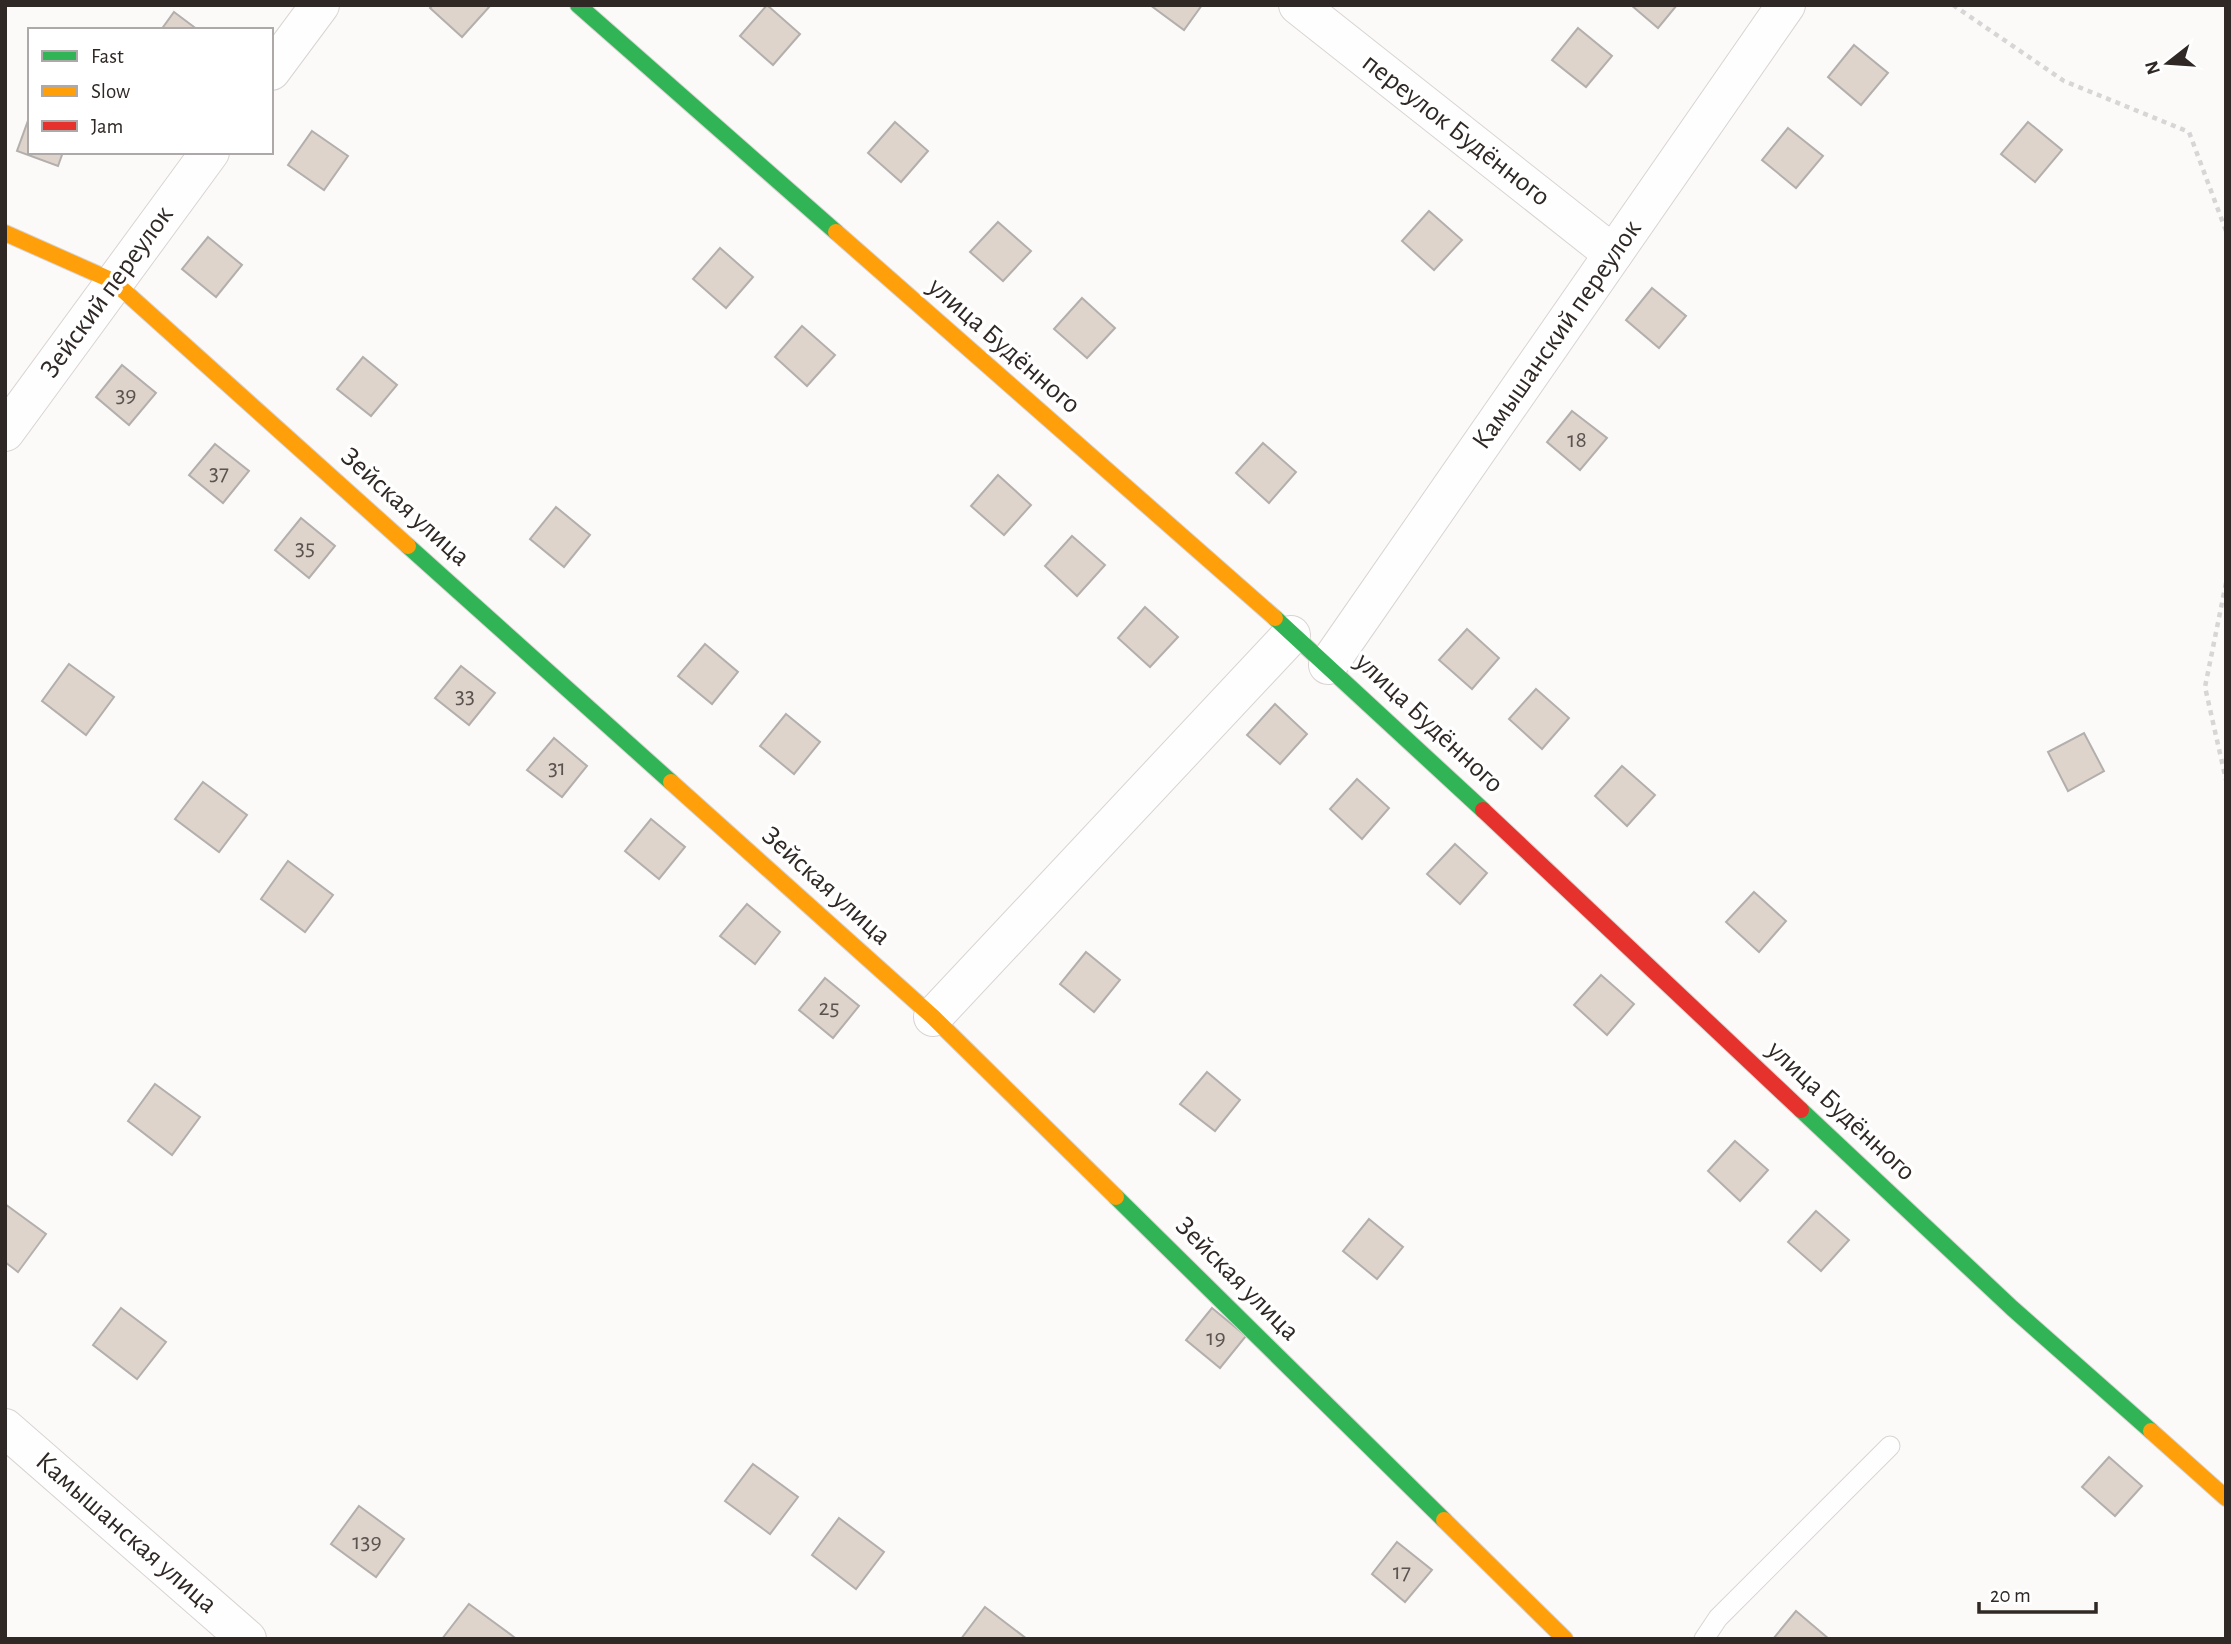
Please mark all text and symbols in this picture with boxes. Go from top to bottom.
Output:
legend [28,28,273,154]
north arrow [2133,28,2203,98]
text: Fast [91,46,124,67]
street label: переулок Будённого [1357,48,1555,212]
text: N [2142,58,2164,77]
text: Slow [91,81,130,102]
text: Jam [91,116,123,137]
street label: Зейский переулок [35,201,179,383]
street label: Камышанский переулок [1467,215,1647,455]
street label: улица Будённого [922,272,1085,419]
house number: 39 [115,383,137,407]
house number: 18 [1567,428,1587,452]
street label: Зейская улица [335,442,475,572]
house number: 37 [209,461,229,485]
house number: 35 [295,536,315,560]
street label: улица Будённого [1349,647,1508,798]
house number: 33 [455,684,475,708]
house number: 31 [548,756,566,780]
street label: Зейская улица [756,821,896,951]
house number: 25 [819,996,839,1020]
street label: улица Будённого [1761,1035,1920,1186]
street label: Зейская улица [1170,1212,1304,1346]
house number: 19 [1206,1326,1226,1350]
street label: Камышанская улица [30,1447,222,1619]
house number: 139 [352,1530,382,1554]
house number: 17 [1393,1560,1411,1584]
scale bar [1979,1570,2096,1614]
text: 20 m [1990,1585,2031,1606]

